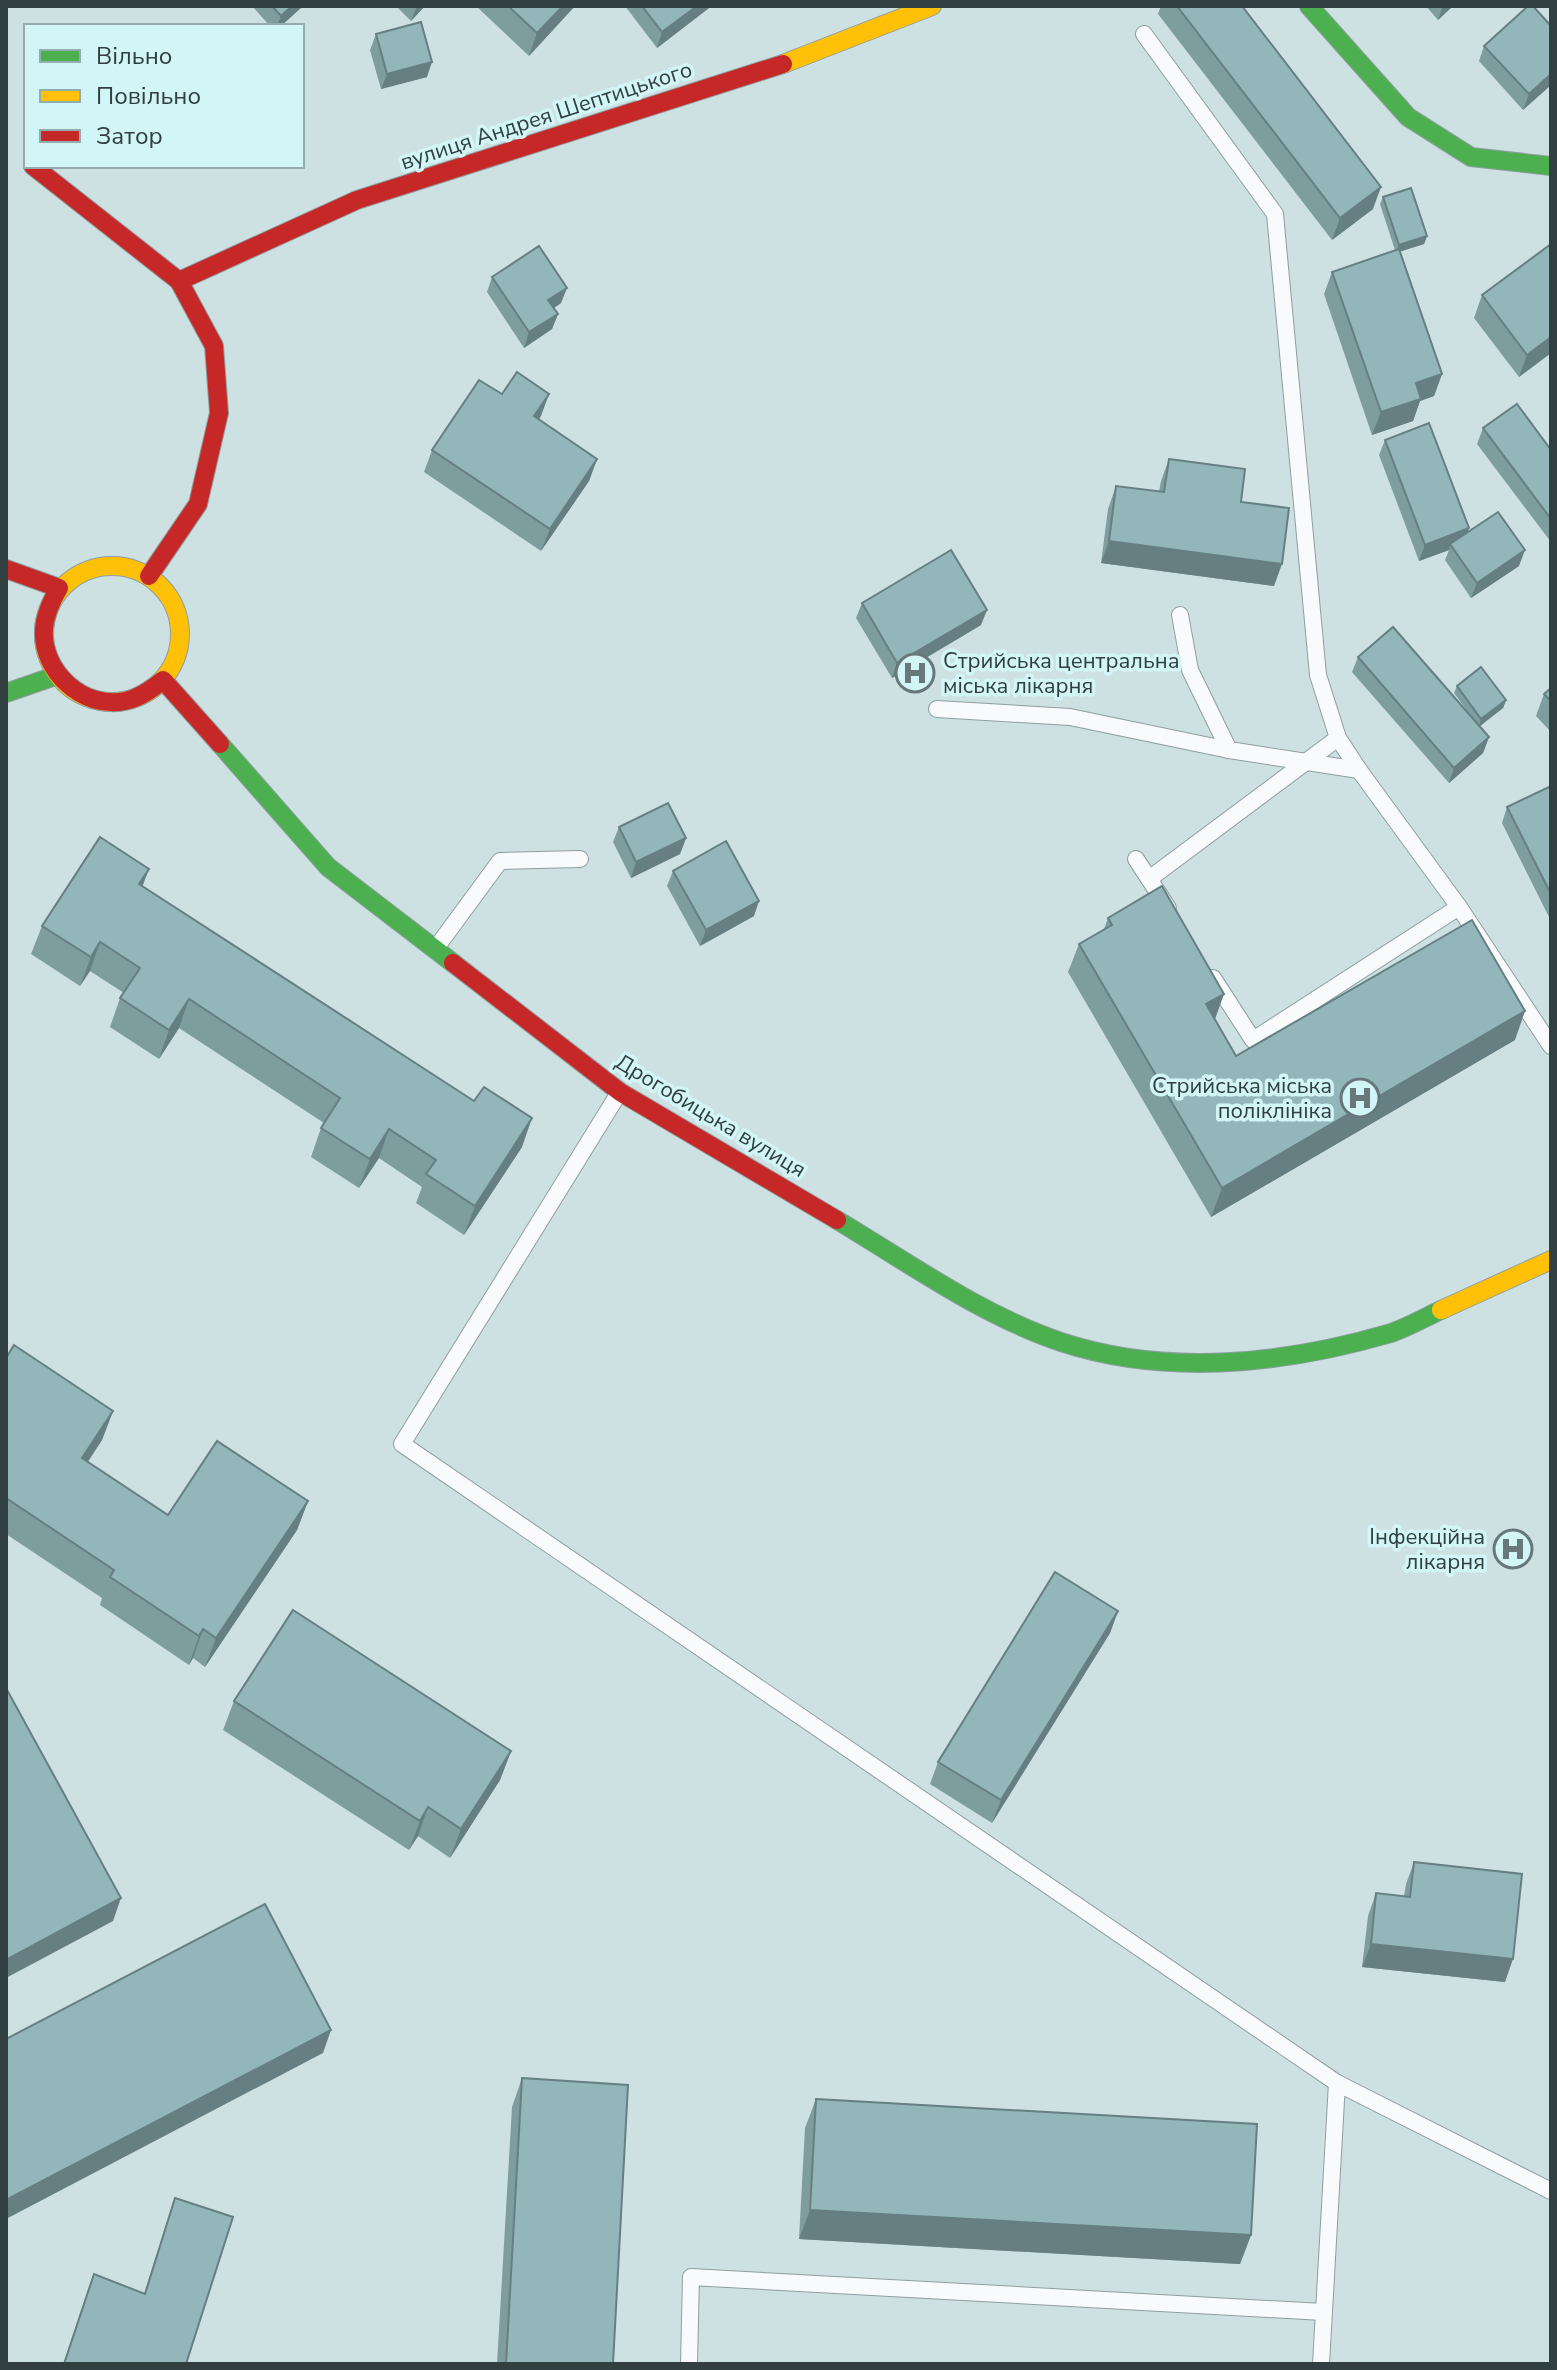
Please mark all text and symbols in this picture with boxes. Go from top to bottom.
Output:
legend [24,24,304,168]
text: Вільно [96,40,172,72]
street label: вулиця Андрея Шептицького [397,55,696,177]
text: Повільно [96,80,201,112]
text: Затор [96,120,163,152]
place label: Стрийська центральна міська лікарня [943,646,1180,701]
hospital icon: Стрийська центральна міська лікарня [894,652,936,694]
street label: Дрогобицька вулиця [610,1047,811,1185]
place label: Стрийська міська поліклініка [1152,1071,1332,1126]
hospital icon: Стрийська міська поліклініка [1339,1077,1381,1119]
place label: Інфекційна лікарня [1369,1522,1485,1577]
hospital icon: Інфекційна лікарня [1492,1528,1534,1570]

